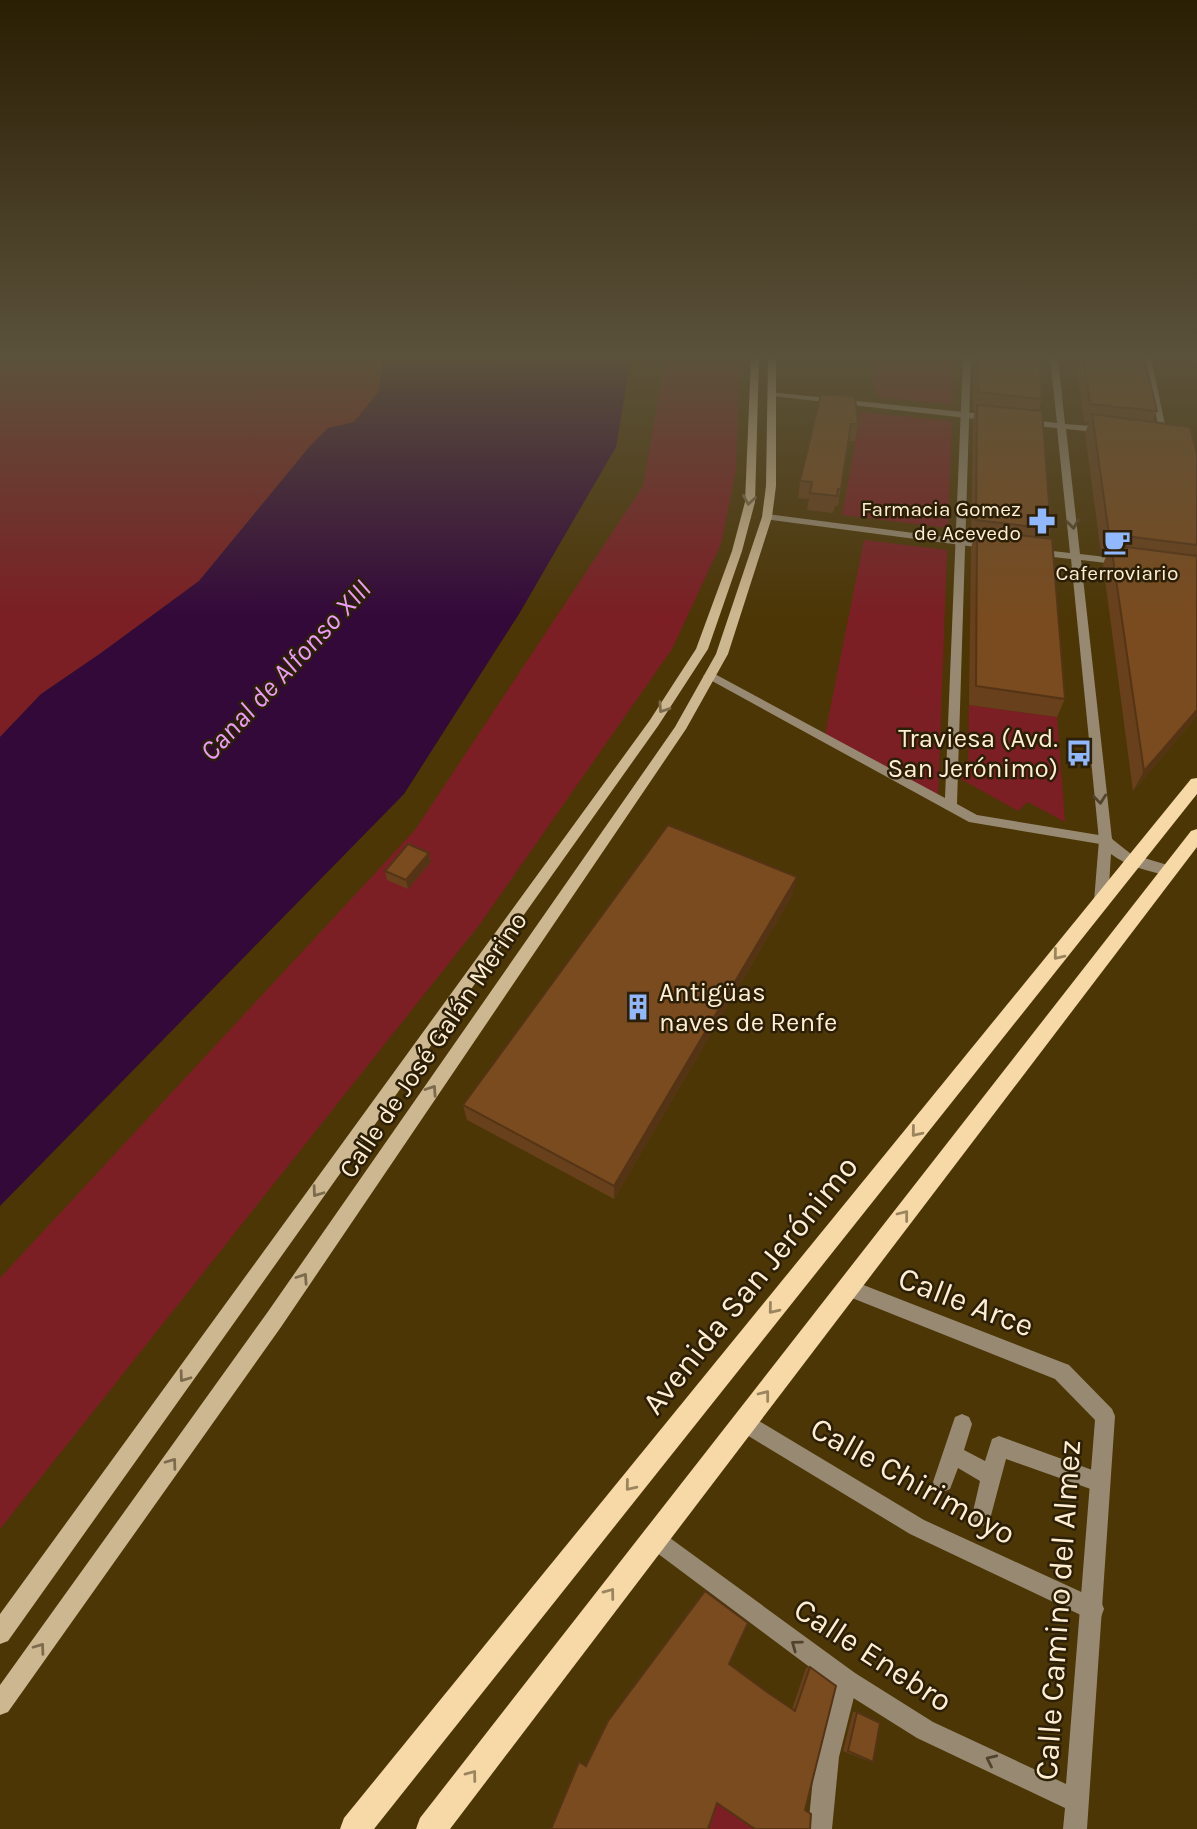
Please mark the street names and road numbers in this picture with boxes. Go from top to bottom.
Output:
street label: Calle de José Galán Merino [332,906,534,1184]
street label: Avenida San Jerónimo [634,1148,866,1422]
street label: Calle Arce [893,1259,1039,1345]
street label: Calle Chirimoyo [804,1409,1022,1553]
street label: Calle Camino del Almez [1028,1439,1088,1781]
street label: Calle Enebro [787,1590,959,1720]

